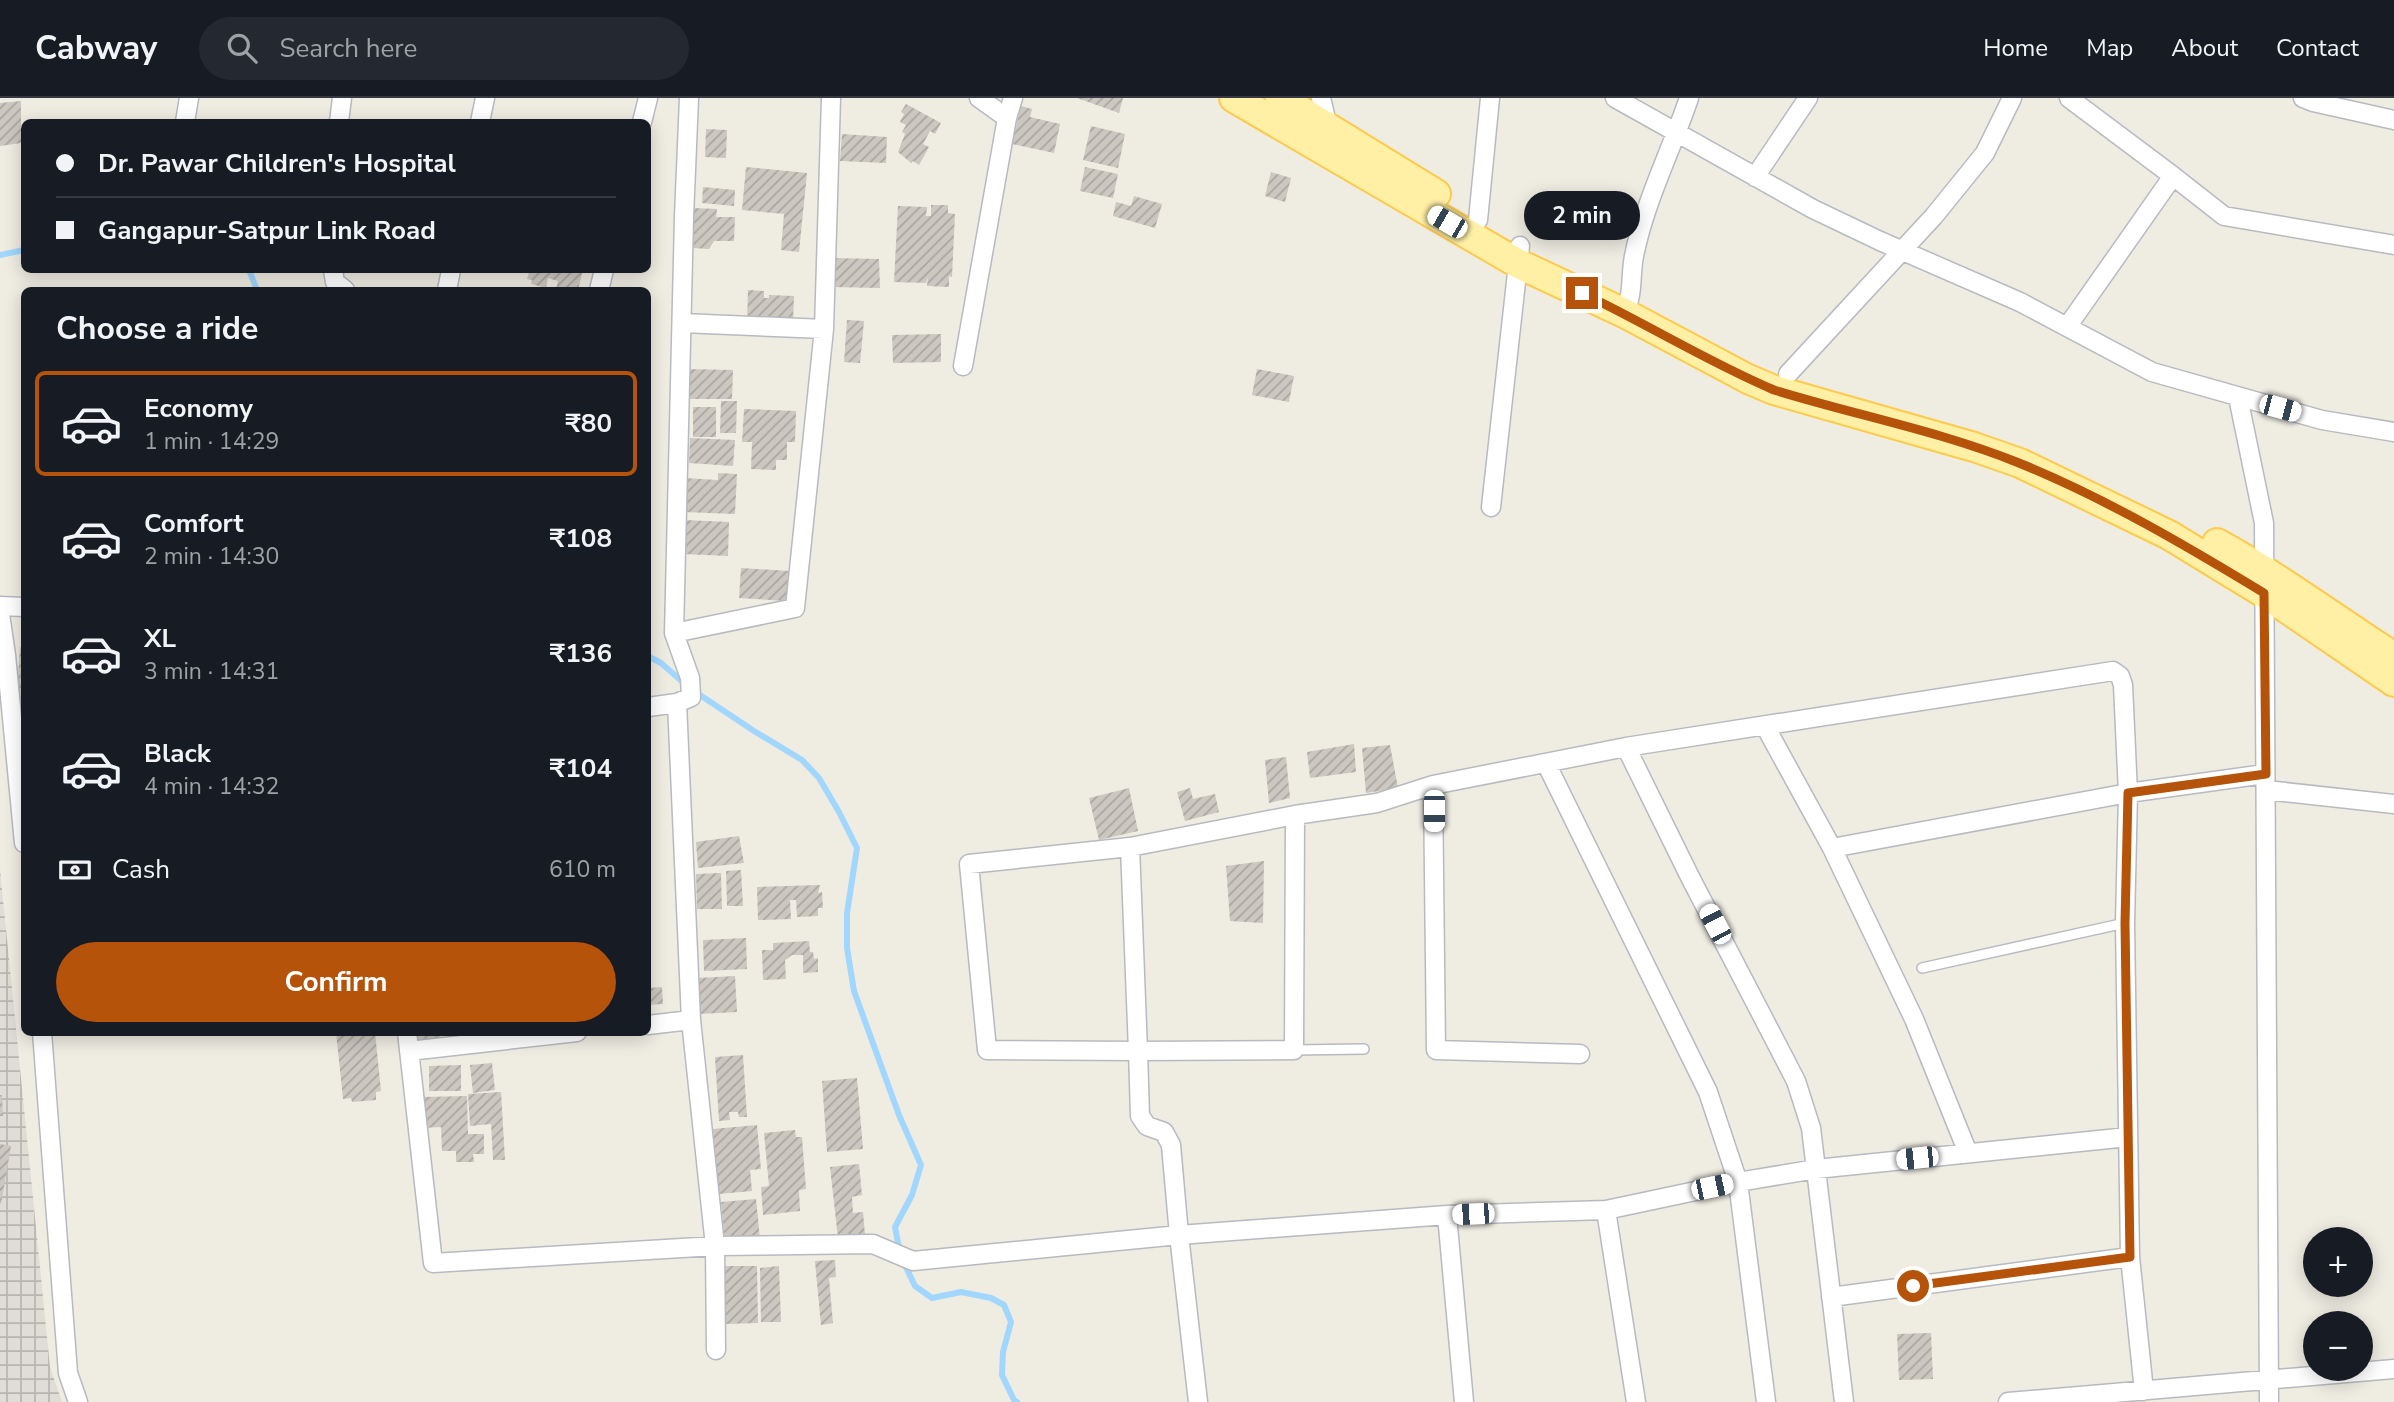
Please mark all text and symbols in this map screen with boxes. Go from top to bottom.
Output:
search box [199,17,689,80]
text: Cabway [35,26,157,71]
icon: search [223,29,261,67]
text: Search here [279,31,417,66]
text: Home [1983,32,2048,64]
text: Map [2086,32,2133,64]
text: About [2171,32,2238,64]
text: Contact [2276,32,2359,64]
text: Dr. Pawar Children's Hospital [98,146,456,181]
callout: 2 min [1524,192,1640,240]
text: 2 min [1552,200,1612,231]
car [1424,202,1471,242]
text: Gangapur-Satpur Link Road [98,213,436,248]
route end [1566,277,1598,309]
text: Choose a ride [56,307,258,350]
text: Economy [144,391,253,426]
icon: car [60,392,123,455]
car [2257,392,2304,424]
text: ₹80 [565,406,612,441]
text: 1 min · 14:29 [144,426,279,457]
text: Comfort [144,506,244,541]
icon: car [60,507,123,570]
text: ₹108 [550,521,612,556]
text: 2 min · 14:30 [144,541,279,572]
text: XL [144,621,176,656]
icon: car [60,622,123,685]
text: ₹136 [550,636,612,671]
text: 3 min · 14:31 [144,656,279,687]
text: Black [144,736,211,771]
icon: car [60,737,123,800]
text: ₹104 [550,751,612,786]
text: 4 min · 14:32 [144,771,279,802]
car [1424,790,1445,832]
icon: cash [56,851,94,889]
text: Cash [112,852,170,887]
text: 610 m [549,854,616,885]
car [1696,901,1735,947]
button: Confirm [56,942,616,1022]
car [1896,1145,1939,1171]
car [1690,1172,1735,1202]
car [1452,1203,1495,1225]
map controls [2303,1227,2373,1381]
button: + [2303,1227,2373,1297]
route start [1897,1270,1929,1302]
button: − [2303,1311,2373,1381]

